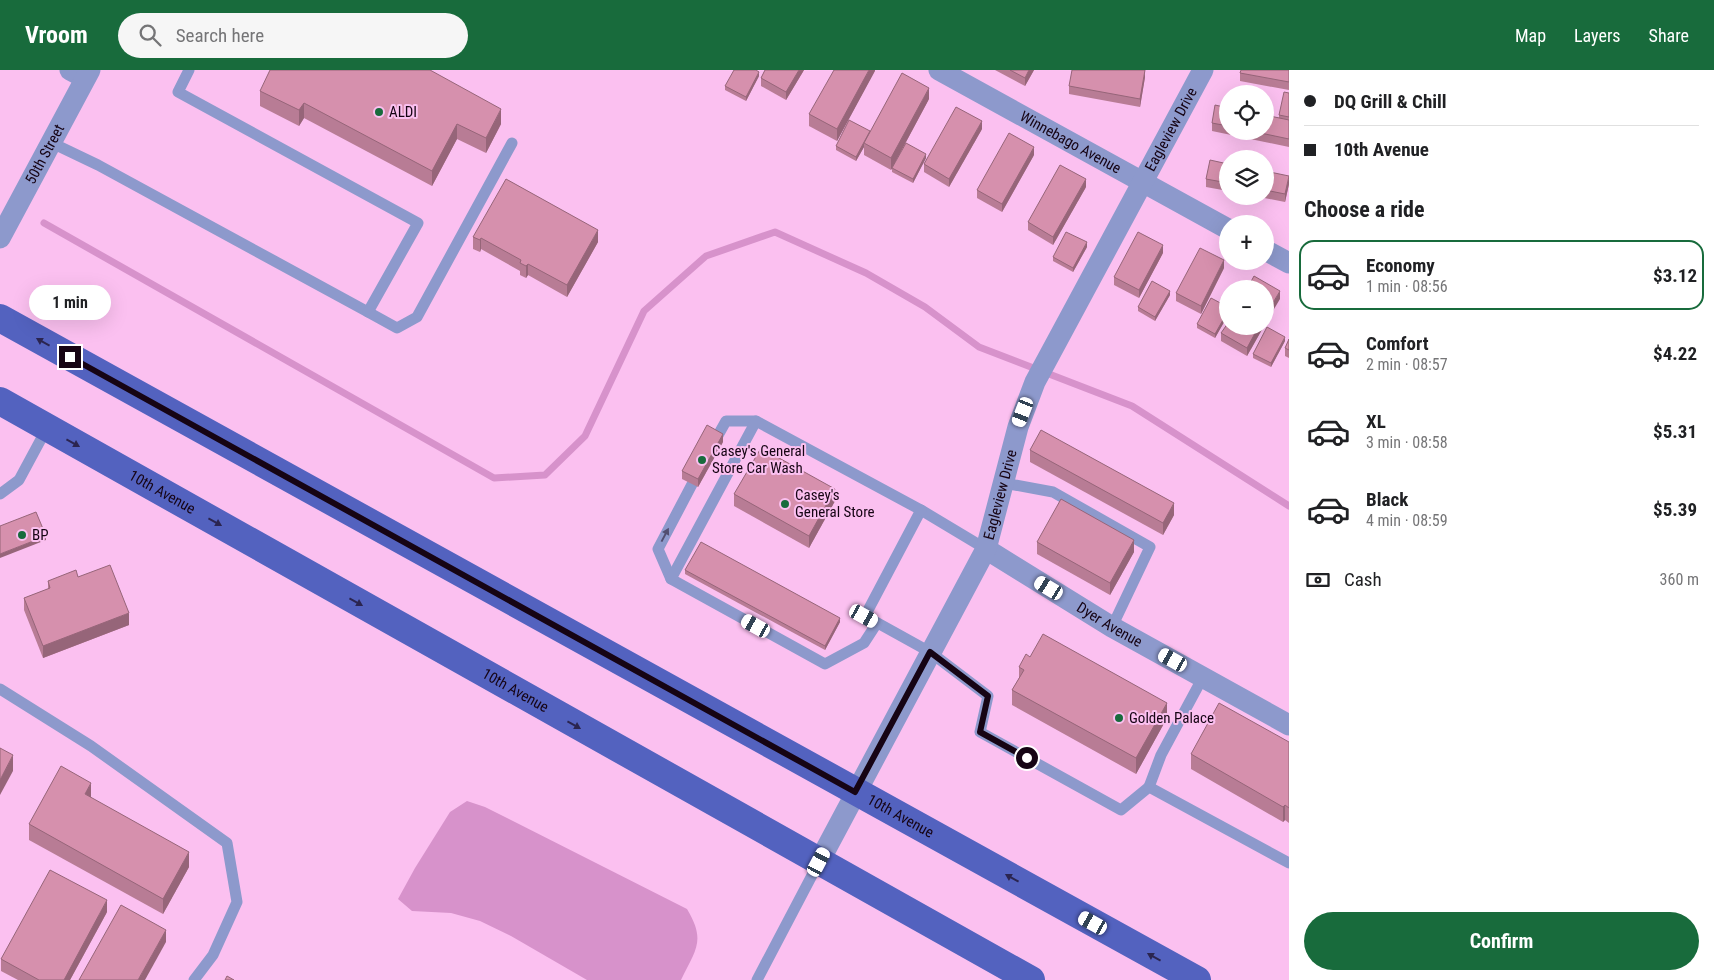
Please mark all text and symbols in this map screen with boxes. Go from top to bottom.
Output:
search box [118,13,468,58]
text: Vroom [25,21,88,49]
icon: search [136,21,164,49]
text: Search here [176,24,264,47]
text: Map [1515,25,1546,46]
text: Layers [1574,25,1621,46]
text: Share [1649,25,1689,46]
street label: Eagleview Drive [1141,84,1201,174]
map controls [1219,85,1274,335]
button: locate [1219,85,1274,140]
text: DQ Grill & Chill [1334,90,1447,113]
place label: ALDI [389,103,417,121]
marker: ALDI [373,106,385,118]
street label: Winnebago Avenue [1017,107,1124,177]
street label: 50th Street [22,121,68,187]
text: 10th Avenue [1334,138,1429,161]
button: layers [1219,150,1274,205]
text: Choose a ride [1304,197,1425,222]
button: + [1219,215,1274,270]
icon: car [1306,253,1351,298]
text: Economy [1366,254,1435,277]
text: $3.12 [1653,264,1697,287]
text: 1 min · 08:56 [1366,277,1448,296]
button: − [1219,280,1274,335]
callout: 1 min [29,284,111,320]
text: 1 min [52,293,88,312]
icon: car [1306,331,1351,376]
text: Comfort [1366,332,1429,355]
one-way arrow [35,338,50,346]
text: $4.22 [1653,342,1697,365]
route end [59,346,81,368]
text: 2 min · 08:57 [1366,355,1448,374]
car [1010,395,1035,429]
icon: car [1306,409,1351,454]
text: XL [1366,410,1386,433]
text: $5.31 [1653,420,1697,443]
text: 3 min · 08:58 [1366,433,1448,452]
one-way arrow [66,438,80,447]
place label: Casey's General Store Car Wash [712,442,805,477]
street label: Eagleview Drive [980,448,1021,542]
marker: Casey's General Store Car Wash [696,454,708,466]
street label: 10th Avenue [126,466,198,518]
place label: Casey's General Store [795,486,875,521]
icon: car [1306,487,1351,532]
text: Black [1366,488,1408,511]
marker: Casey's General Store [779,498,791,510]
text: $5.39 [1653,498,1697,521]
text: 4 min · 08:59 [1366,511,1448,530]
one-way arrow [208,518,221,527]
place label: BP [32,526,49,544]
one-way arrow [661,528,669,542]
marker: BP [16,529,28,541]
icon: cash [1304,566,1332,594]
text: Cash [1344,568,1382,591]
text: 360 m [1660,570,1699,589]
car [1032,574,1065,602]
one-way arrow [349,598,364,606]
street label: Dyer Avenue [1074,598,1146,651]
car [847,602,880,630]
car [739,612,772,640]
car [1156,646,1189,674]
street label: 10th Avenue [479,665,552,716]
place label: Golden Palace [1129,709,1214,727]
marker: Golden Palace [1113,712,1125,724]
one-way arrow [567,720,581,729]
route start [1016,747,1038,769]
street label: 10th Avenue [864,790,937,842]
car [805,845,832,879]
one-way arrow [1004,874,1019,882]
car [1076,909,1109,937]
button: Confirm [1304,912,1699,970]
one-way arrow [1147,952,1161,961]

